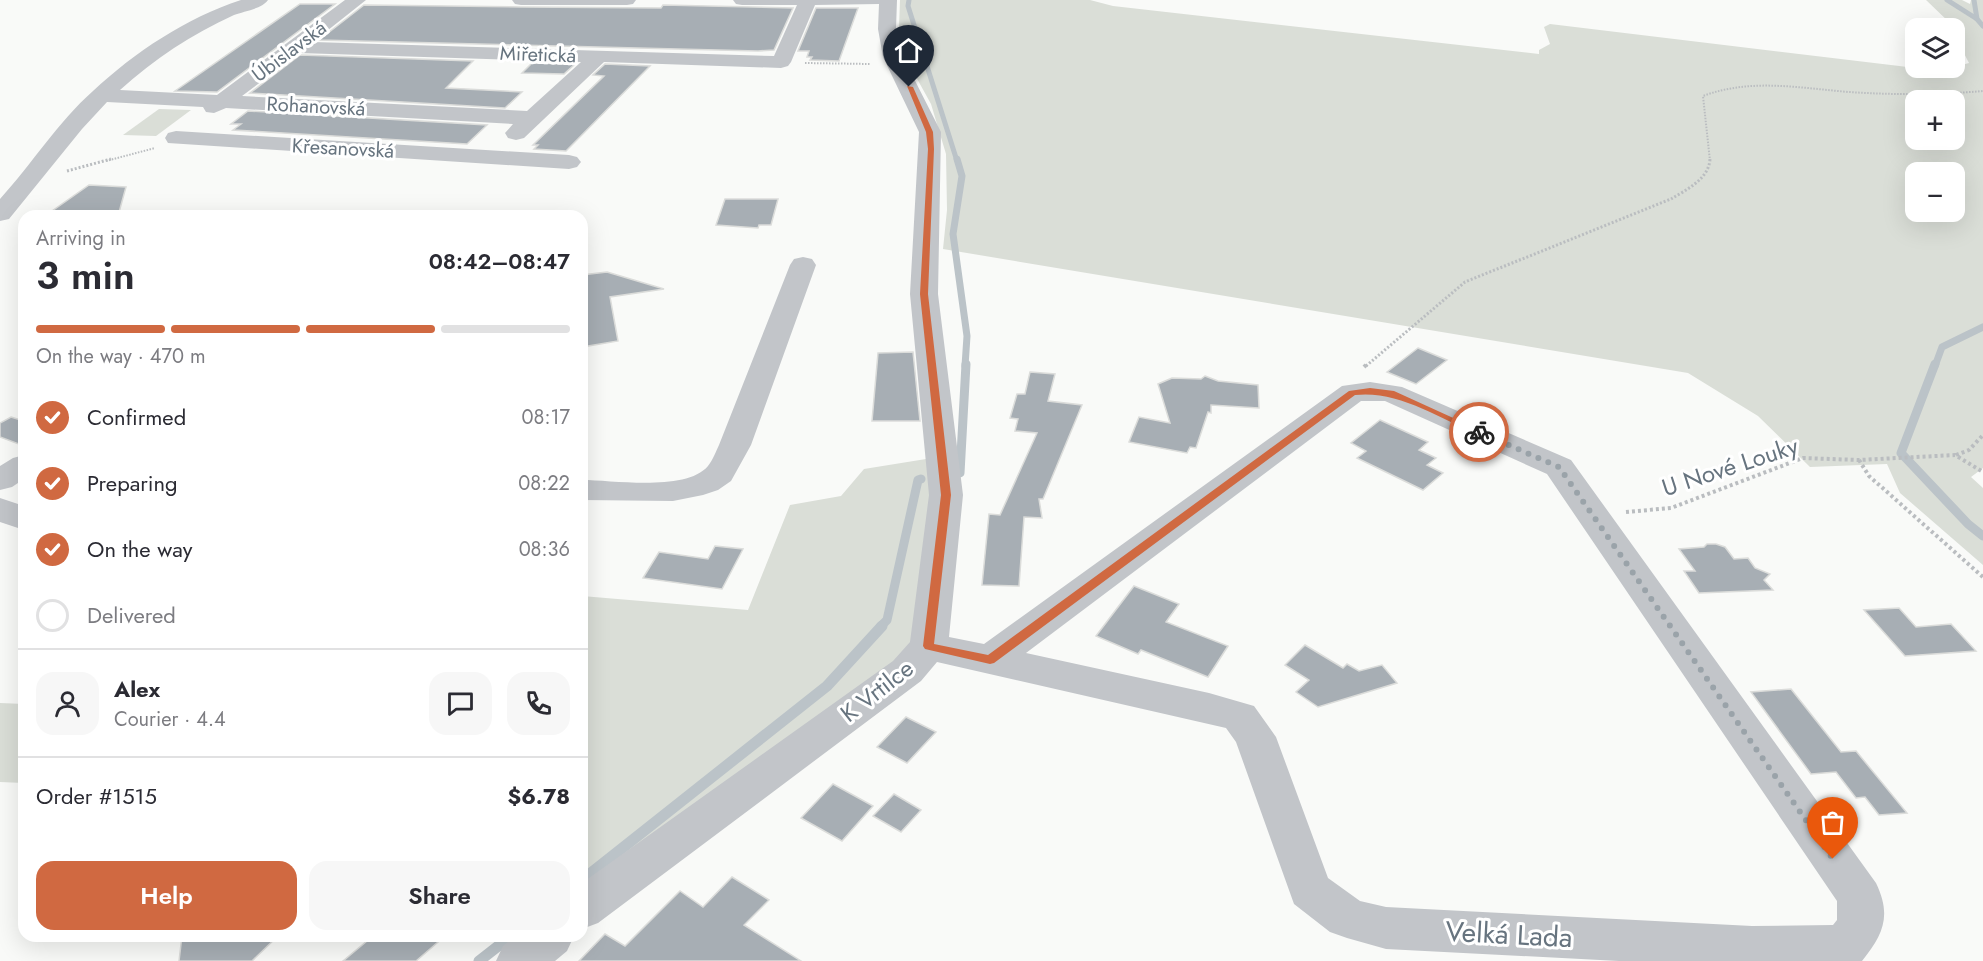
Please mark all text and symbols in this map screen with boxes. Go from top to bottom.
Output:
street label: Úbislavská [246,14,333,89]
map controls [1905,18,1965,222]
button: layers [1905,18,1965,78]
pin [883,25,934,87]
icon: home [892,34,925,67]
street label: Miřetická [499,39,577,70]
street label: Rohanovská [266,89,366,124]
button: + [1905,90,1965,150]
street label: Křesanovská [291,131,395,166]
button: − [1905,162,1965,222]
text: Arriving in [36,224,126,253]
text: 08:42–08:47 [429,245,570,277]
text: 3 min [36,247,135,304]
text: On the way · 470 m [36,342,206,371]
icon: check [36,401,69,434]
text: Confirmed [87,401,186,433]
courier [1449,402,1509,462]
text: 08:17 [522,403,570,432]
icon: bike [1463,416,1496,449]
street label: U Nové Louky [1657,428,1803,505]
icon: check [36,467,69,500]
text: Preparing [87,467,178,499]
text: 08:22 [518,469,570,498]
icon: check [36,533,69,566]
text: On the way [87,533,192,565]
text: 08:36 [519,535,570,564]
text: Delivered [87,599,176,631]
street label: K Vrtilce [833,651,921,730]
button: person [36,672,99,735]
button: chat [429,672,492,735]
button: phone [507,672,570,735]
text: Alex [114,673,160,705]
text: Courier · 4.4 [114,705,226,734]
text: Order #1515 [36,780,157,812]
text: $6.78 [507,780,570,812]
pin [1807,797,1858,859]
icon: bag [1816,806,1849,839]
button: Help [36,861,297,930]
button: Share [309,861,570,930]
street label: Velká Lada [1445,911,1573,958]

